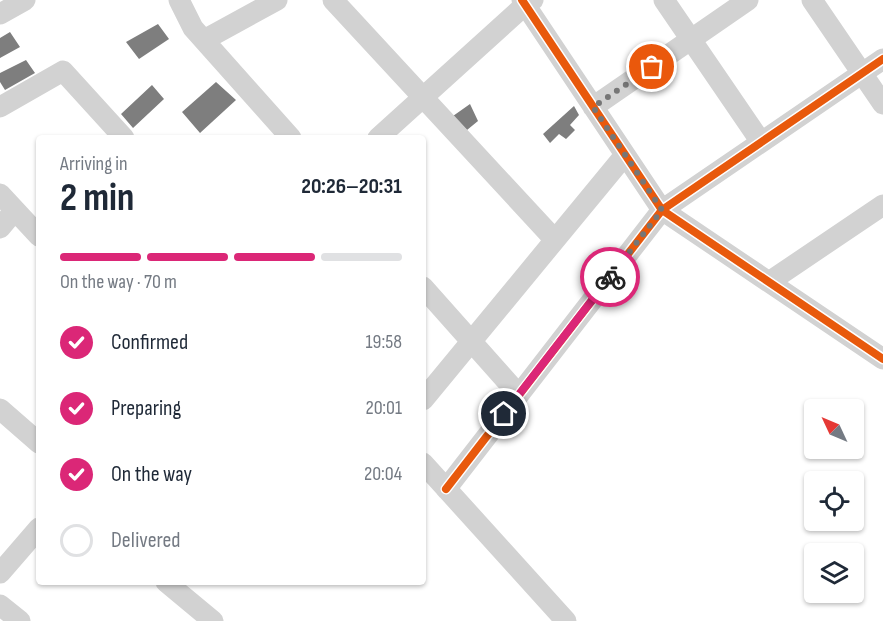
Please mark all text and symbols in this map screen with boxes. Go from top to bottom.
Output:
pin [626,41,677,92]
icon: bag [635,50,668,83]
text: Arriving in [60,152,128,176]
text: 20:26–20:31 [301,173,402,200]
text: 2 min [60,175,134,222]
courier [580,247,640,307]
icon: bike [594,261,627,294]
text: On the way · 70 m [60,270,177,294]
icon: check [60,326,93,359]
text: Confirmed [111,329,188,356]
text: 19:58 [366,330,402,354]
pin [478,388,529,439]
icon: check [60,392,93,425]
text: Preparing [111,395,181,422]
text: 20:01 [365,396,402,420]
icon: home [487,397,520,430]
north arrow [804,399,864,459]
map controls [804,399,864,603]
icon: check [60,458,93,491]
text: On the way [111,461,192,488]
text: 20:04 [364,462,402,486]
button: locate [804,471,864,531]
text: Delivered [111,527,180,554]
button: layers [804,543,864,603]

